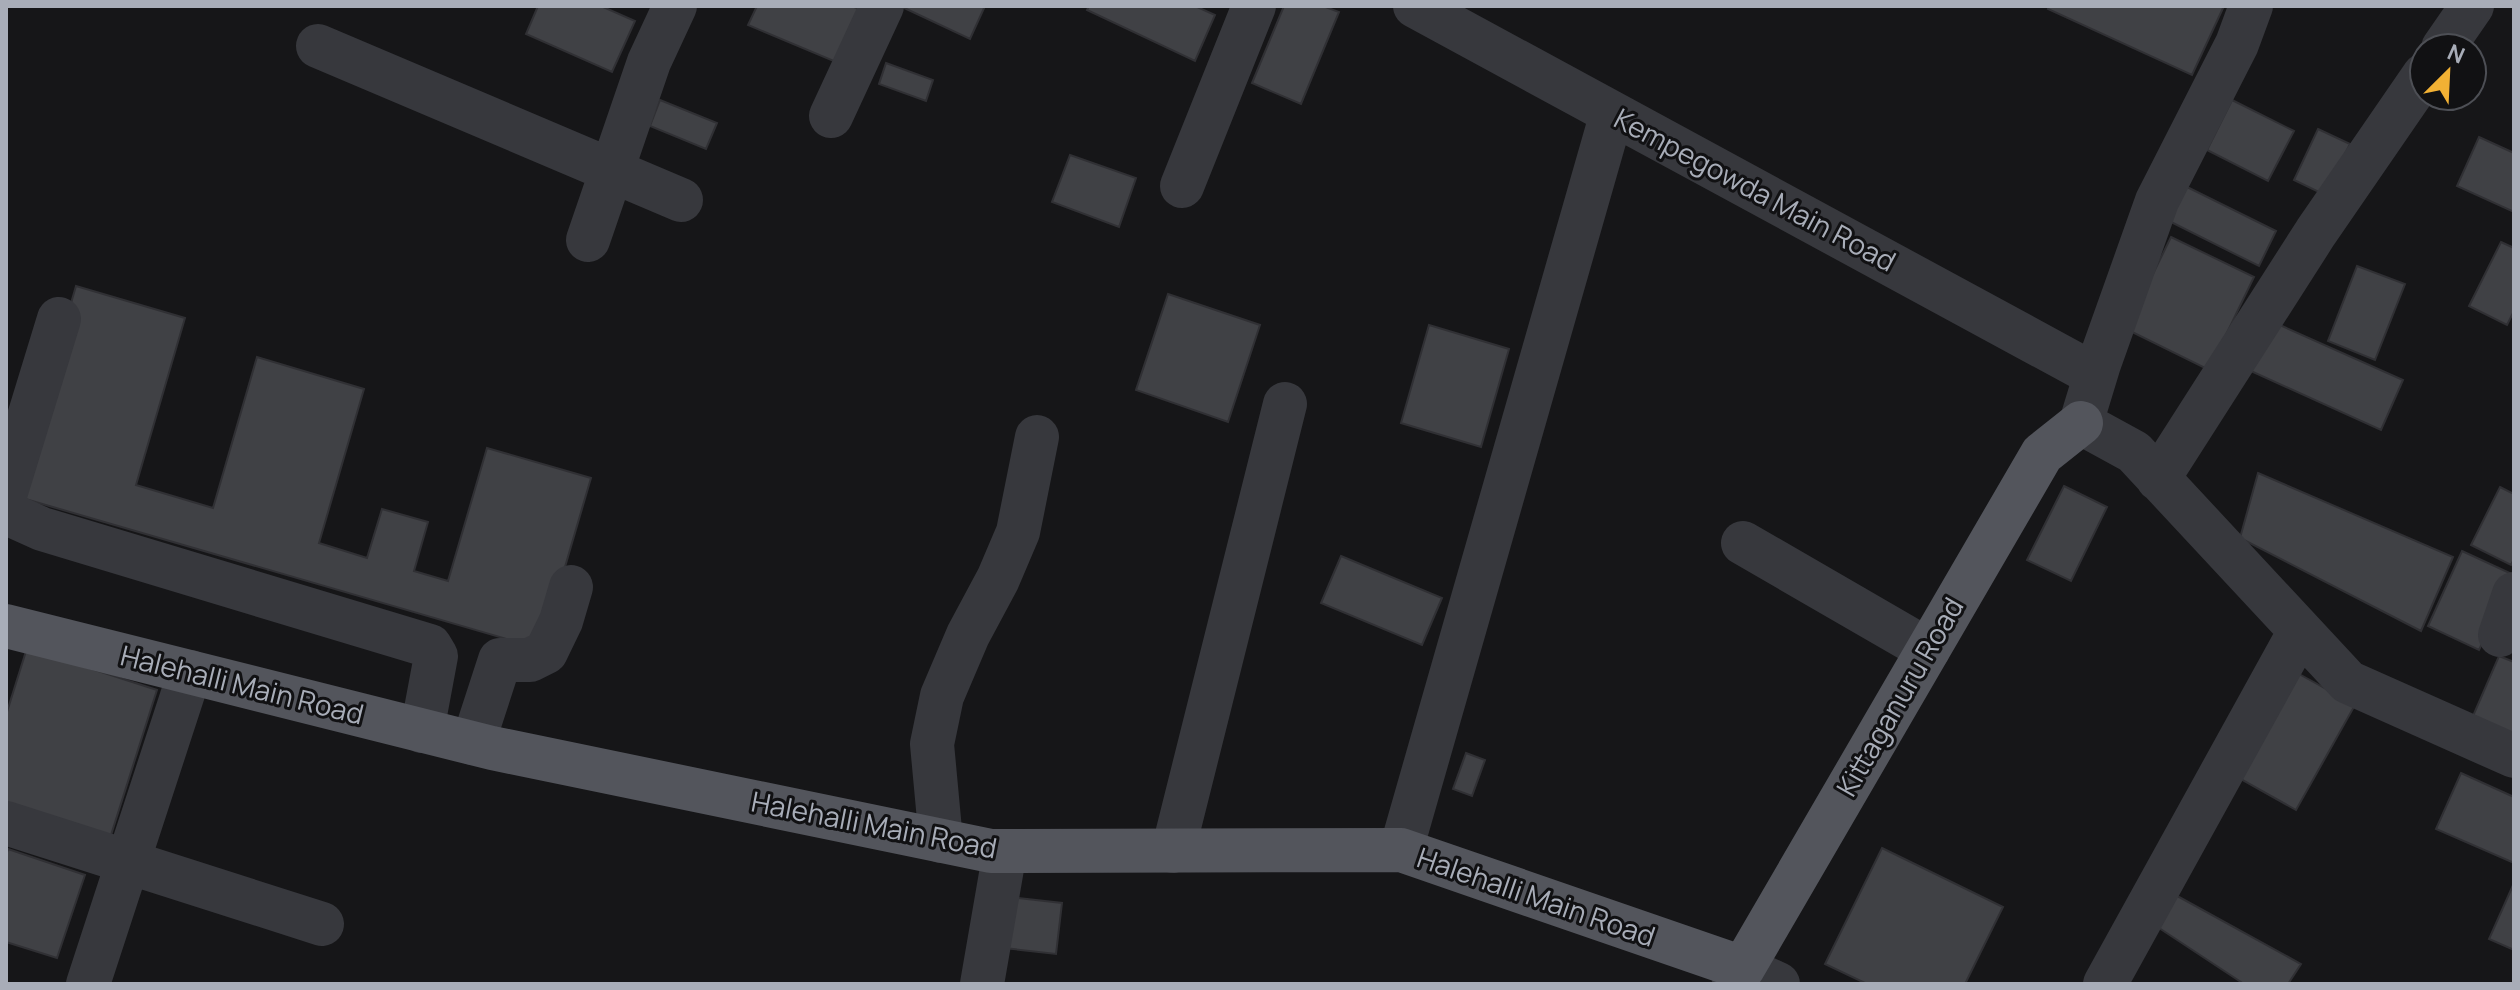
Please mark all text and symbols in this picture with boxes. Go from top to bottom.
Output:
north arrow [2408,32,2488,112]
text: N [2443,37,2469,71]
street label: Kempegowda Main Road [1608,99,1903,280]
street label: Kittaganuru Road [1827,590,1971,803]
street label: Halehalli Main Road [117,635,368,733]
street label: Halehalli Main Road [748,782,1000,866]
street label: Halehalli Main Road [1412,838,1660,955]

